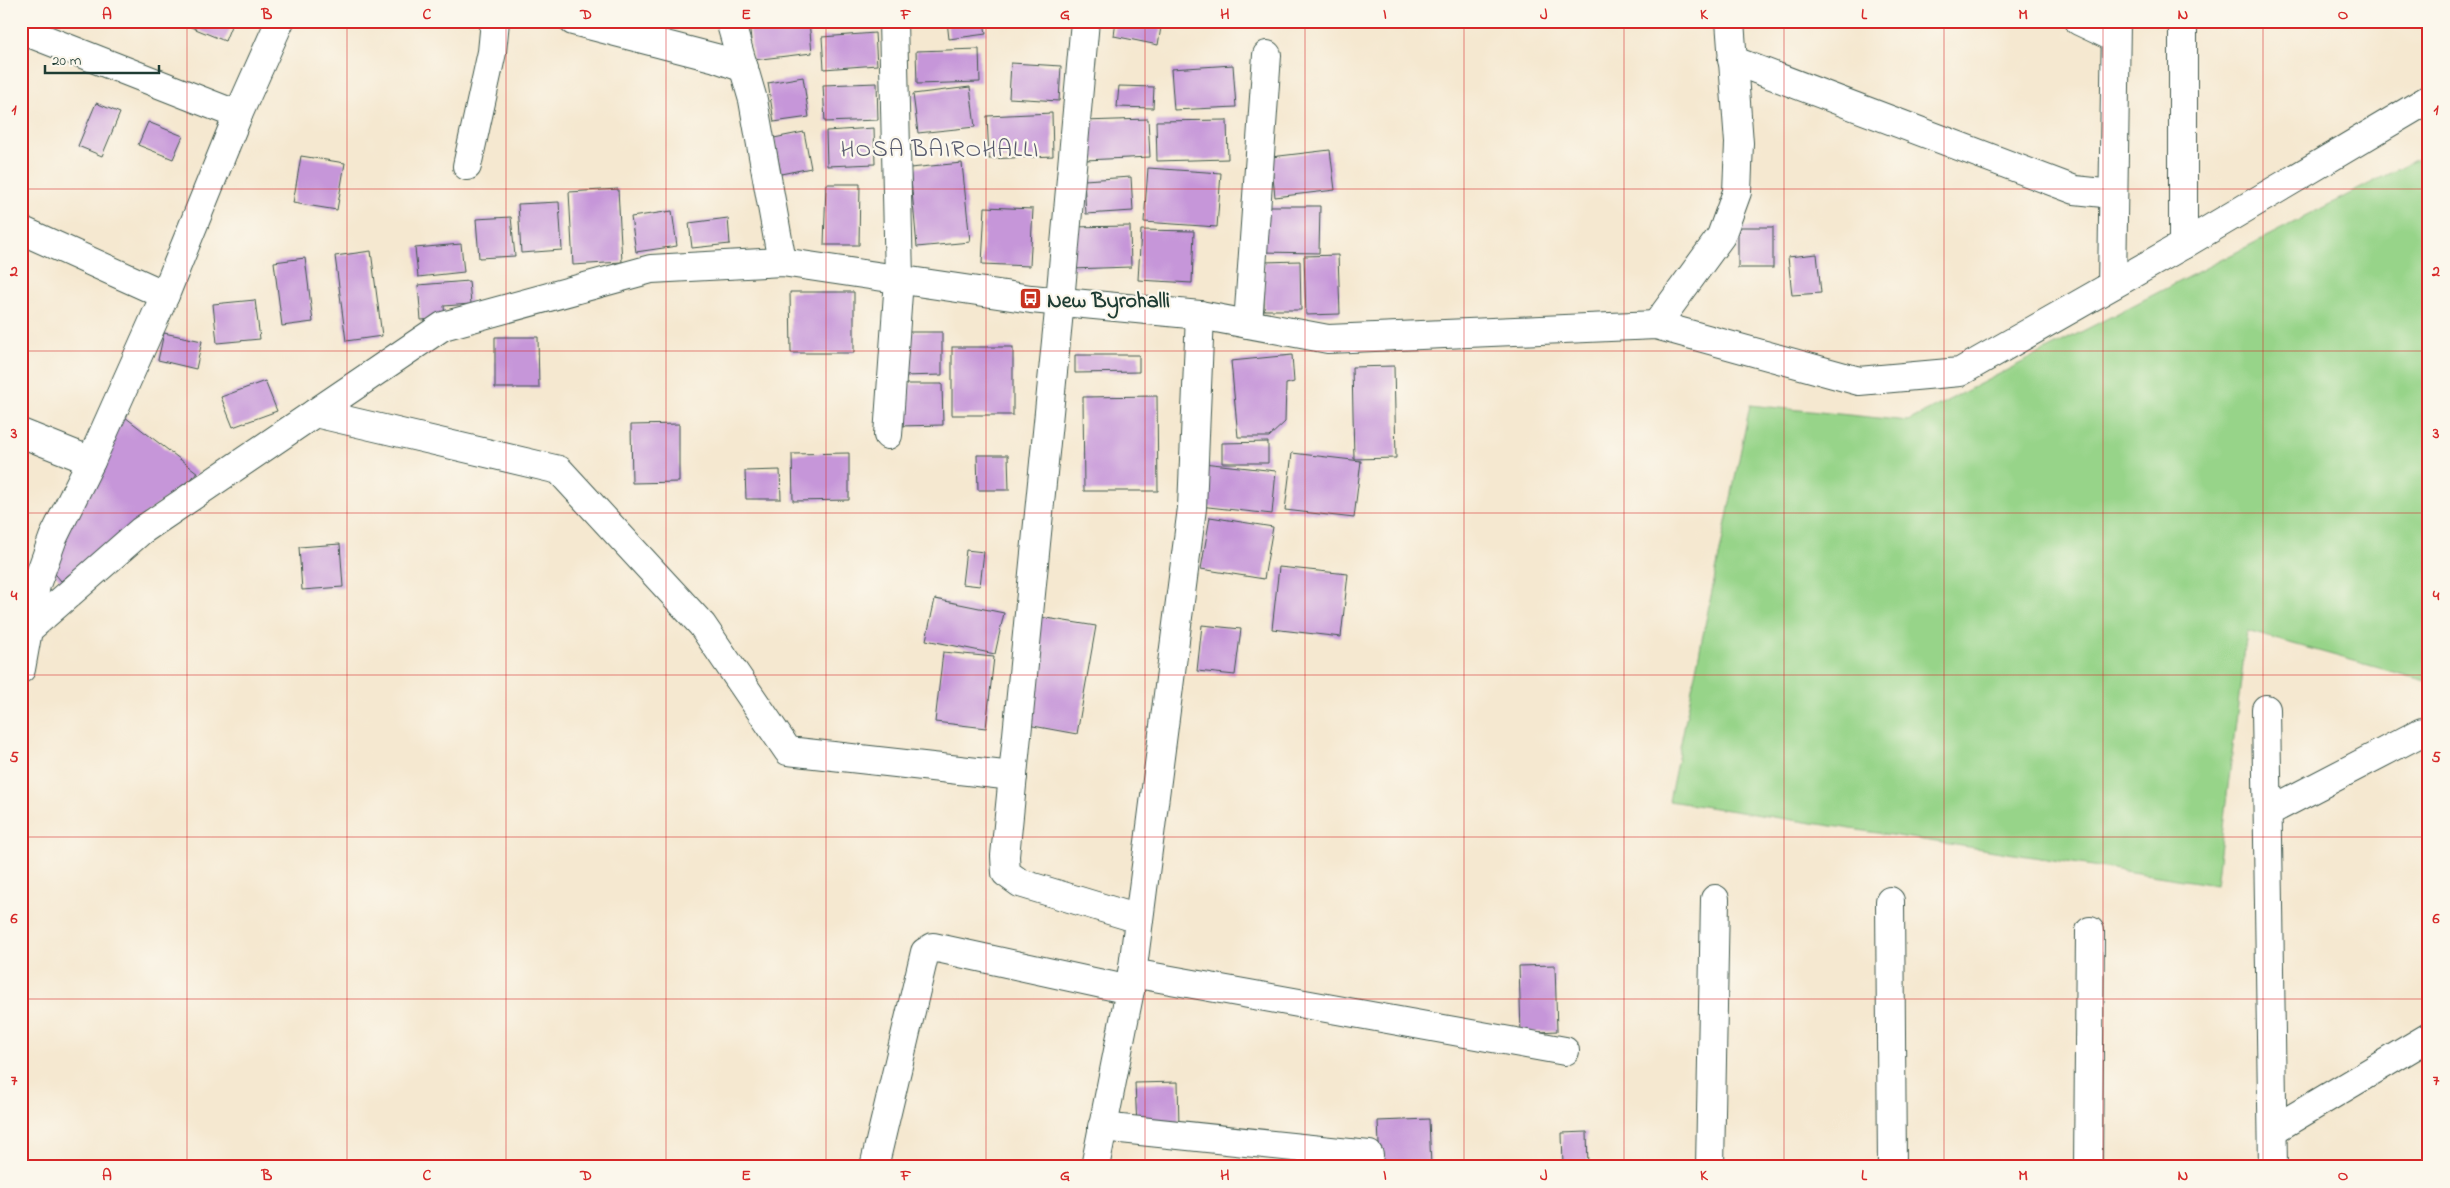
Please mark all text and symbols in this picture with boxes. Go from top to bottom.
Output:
text: A [102,3,112,27]
text: B [261,3,273,27]
text: C [423,3,432,27]
text: D [579,3,592,27]
text: E [741,3,751,27]
text: F [900,3,912,27]
text: G [1060,3,1070,27]
text: H [1220,3,1230,27]
text: I [1383,3,1387,27]
text: J [1540,3,1548,27]
text: K [1700,3,1709,27]
text: L [1861,3,1868,27]
text: M [2018,3,2028,27]
text: N [2178,3,2189,27]
text: O [2338,3,2349,27]
scale bar [45,42,159,74]
text: 20 m [52,50,82,72]
text: 1 [11,98,17,122]
text: 1 [2433,98,2439,122]
district label: HOSA BAIROHALLI [841,133,1039,168]
text: 2 [9,260,18,284]
text: 2 [2431,260,2440,284]
place label: New Byrohalli [1047,286,1170,319]
bus stop icon: New Byrohalli [1019,287,1043,311]
text: 3 [10,422,18,446]
text: 3 [2432,422,2440,446]
text: 4 [10,584,18,608]
text: 4 [2432,584,2440,608]
text: 5 [9,746,19,770]
text: 5 [2431,746,2441,770]
text: 6 [9,907,18,931]
text: 6 [2431,907,2440,931]
text: 7 [11,1069,18,1093]
text: 7 [2433,1069,2440,1093]
text: A [102,1164,112,1188]
text: B [261,1164,273,1188]
text: C [423,1164,432,1188]
text: D [579,1164,592,1188]
text: E [741,1164,751,1188]
text: F [900,1164,912,1188]
text: G [1060,1164,1070,1188]
text: H [1220,1164,1230,1188]
text: I [1383,1164,1387,1188]
text: J [1540,1164,1548,1188]
text: K [1700,1164,1709,1188]
text: L [1861,1164,1868,1188]
text: M [2018,1164,2028,1188]
text: N [2178,1164,2189,1188]
text: O [2338,1164,2349,1188]

